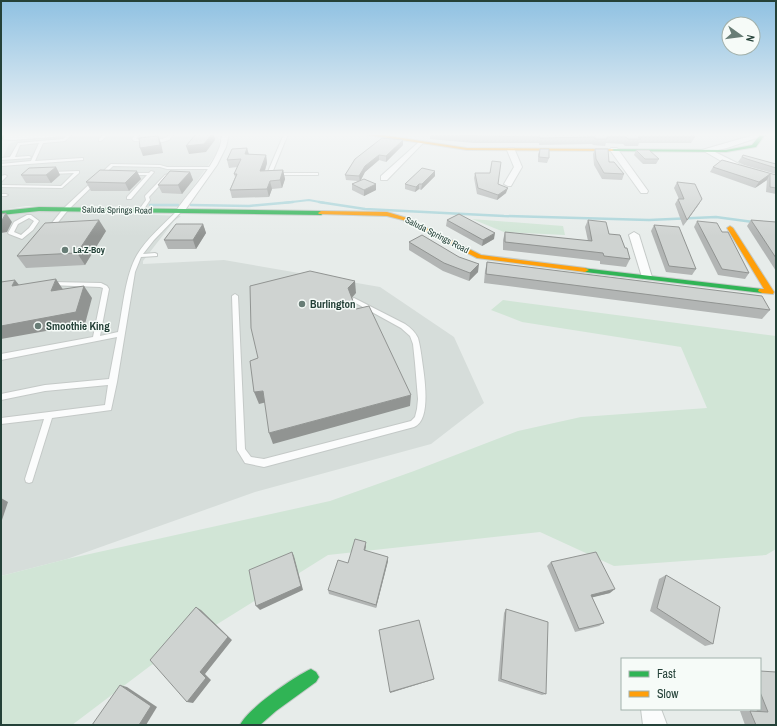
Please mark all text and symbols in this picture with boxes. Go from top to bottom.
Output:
north arrow [721,16,761,56]
text: N [743,34,758,43]
street label: Saluda Springs Road [82,203,152,217]
street label: Saluda Springs Road [403,214,471,256]
place label: La-Z-Boy [73,244,106,256]
marker: La-Z-Boy [60,245,70,255]
place label: Burlington [310,297,356,311]
marker: Burlington [297,299,307,309]
place label: Smoothie King [46,319,110,333]
marker: Smoothie King [33,321,43,331]
legend [621,658,761,710]
text: Fast [657,666,676,682]
text: Slow [657,686,679,702]

